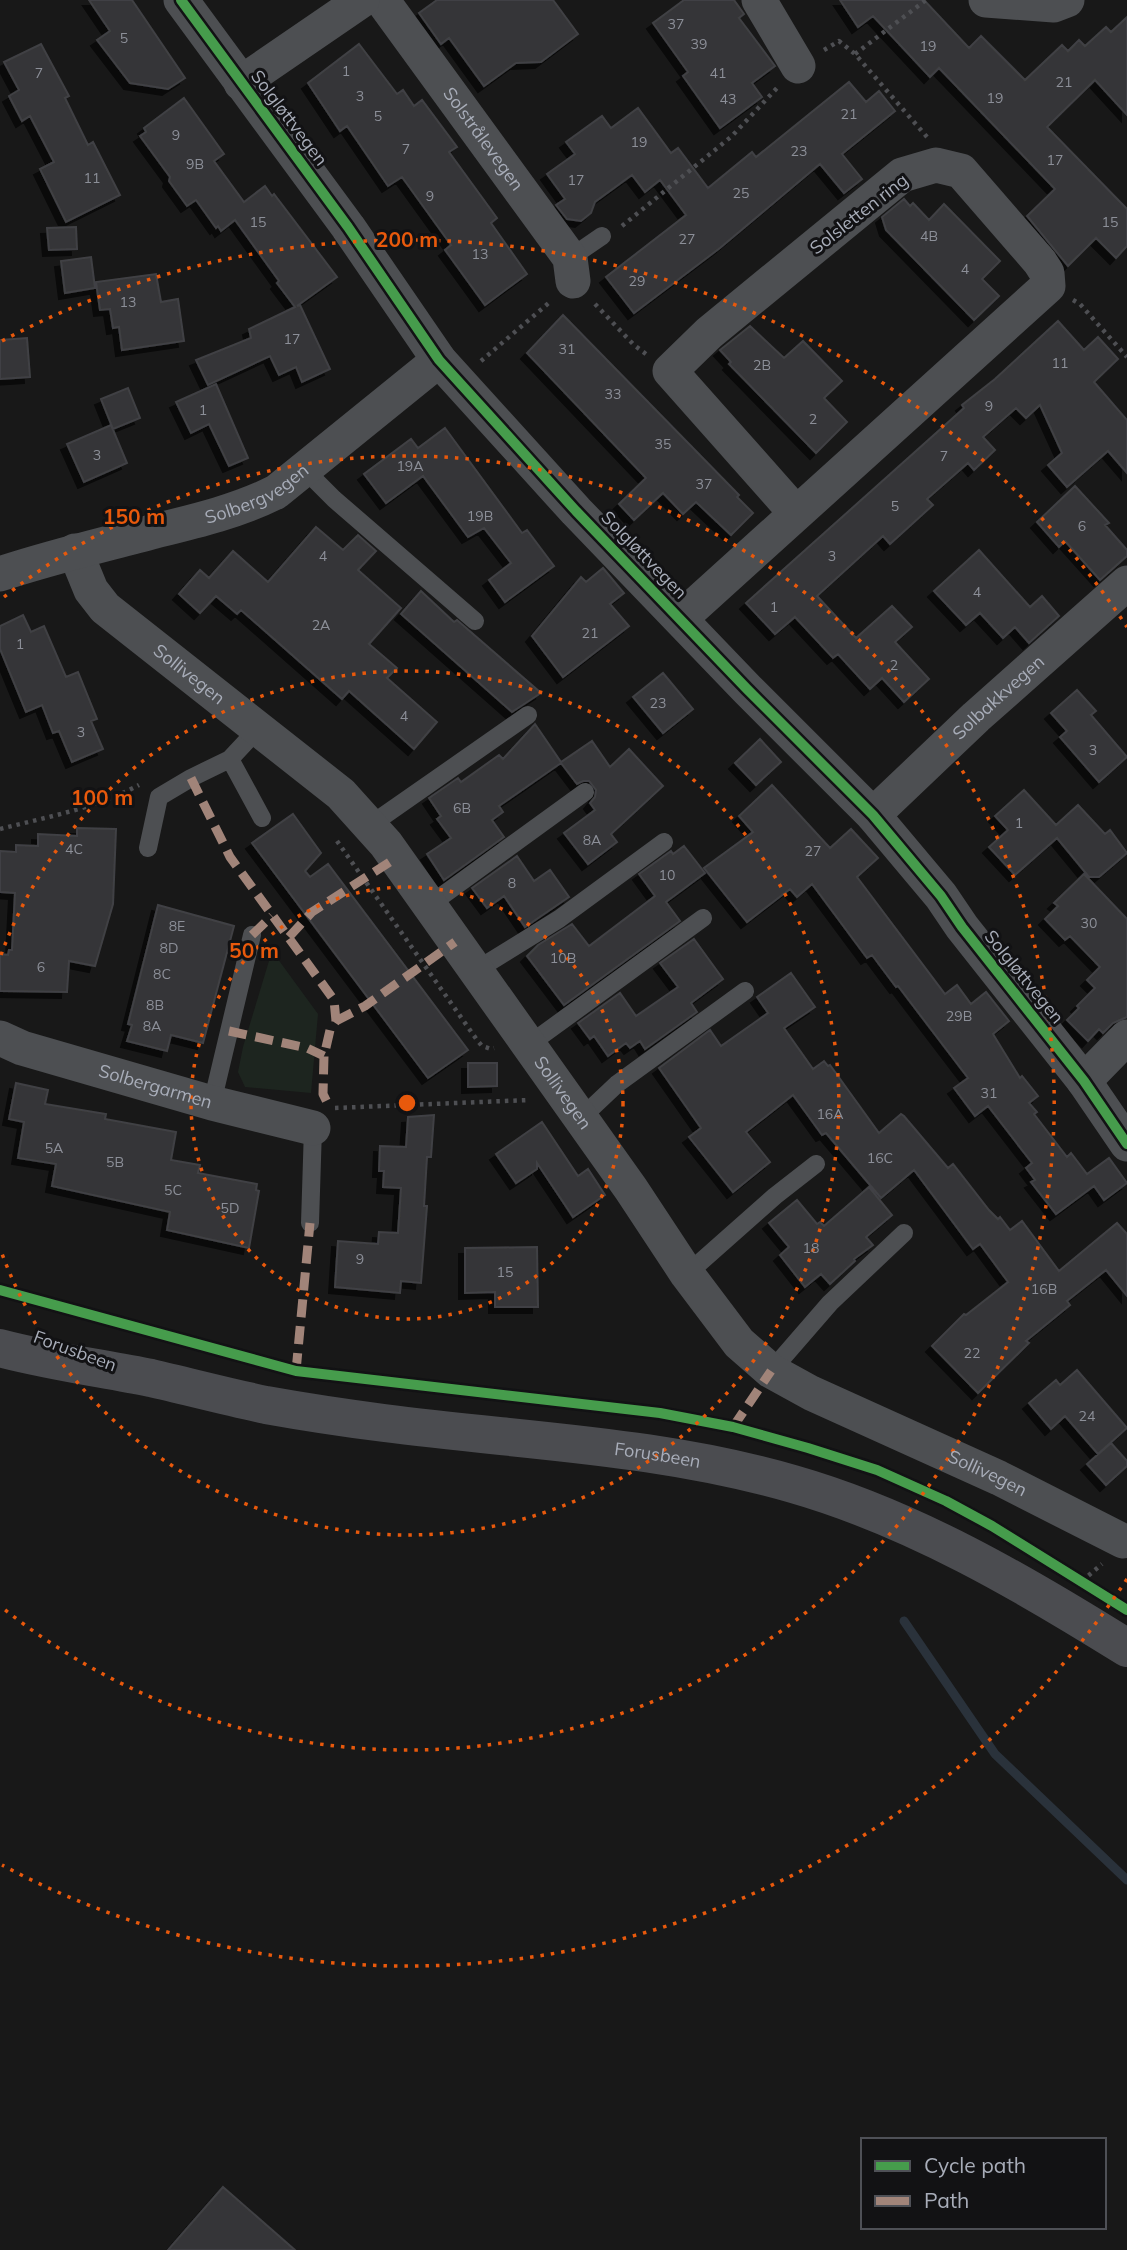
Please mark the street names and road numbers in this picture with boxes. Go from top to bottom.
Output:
street label: Solgløttvegen [246,65,333,170]
street label: Solstrålevegen [438,82,529,195]
street label: Solsletten ring [805,168,912,259]
street label: Solbergvegen [202,458,313,529]
street label: Solgløttvegen [596,506,692,604]
street label: Sollivegen [149,639,230,709]
street label: Solbakkvegen [947,650,1049,744]
street label: Solgløttvegen [980,925,1069,1028]
street label: Sollivegen [529,1051,597,1134]
street label: Solbergarmen [96,1059,215,1113]
street label: Forusbeen [30,1325,120,1376]
street label: Forusbeen [613,1437,703,1473]
street label: Sollivegen [944,1444,1031,1501]

